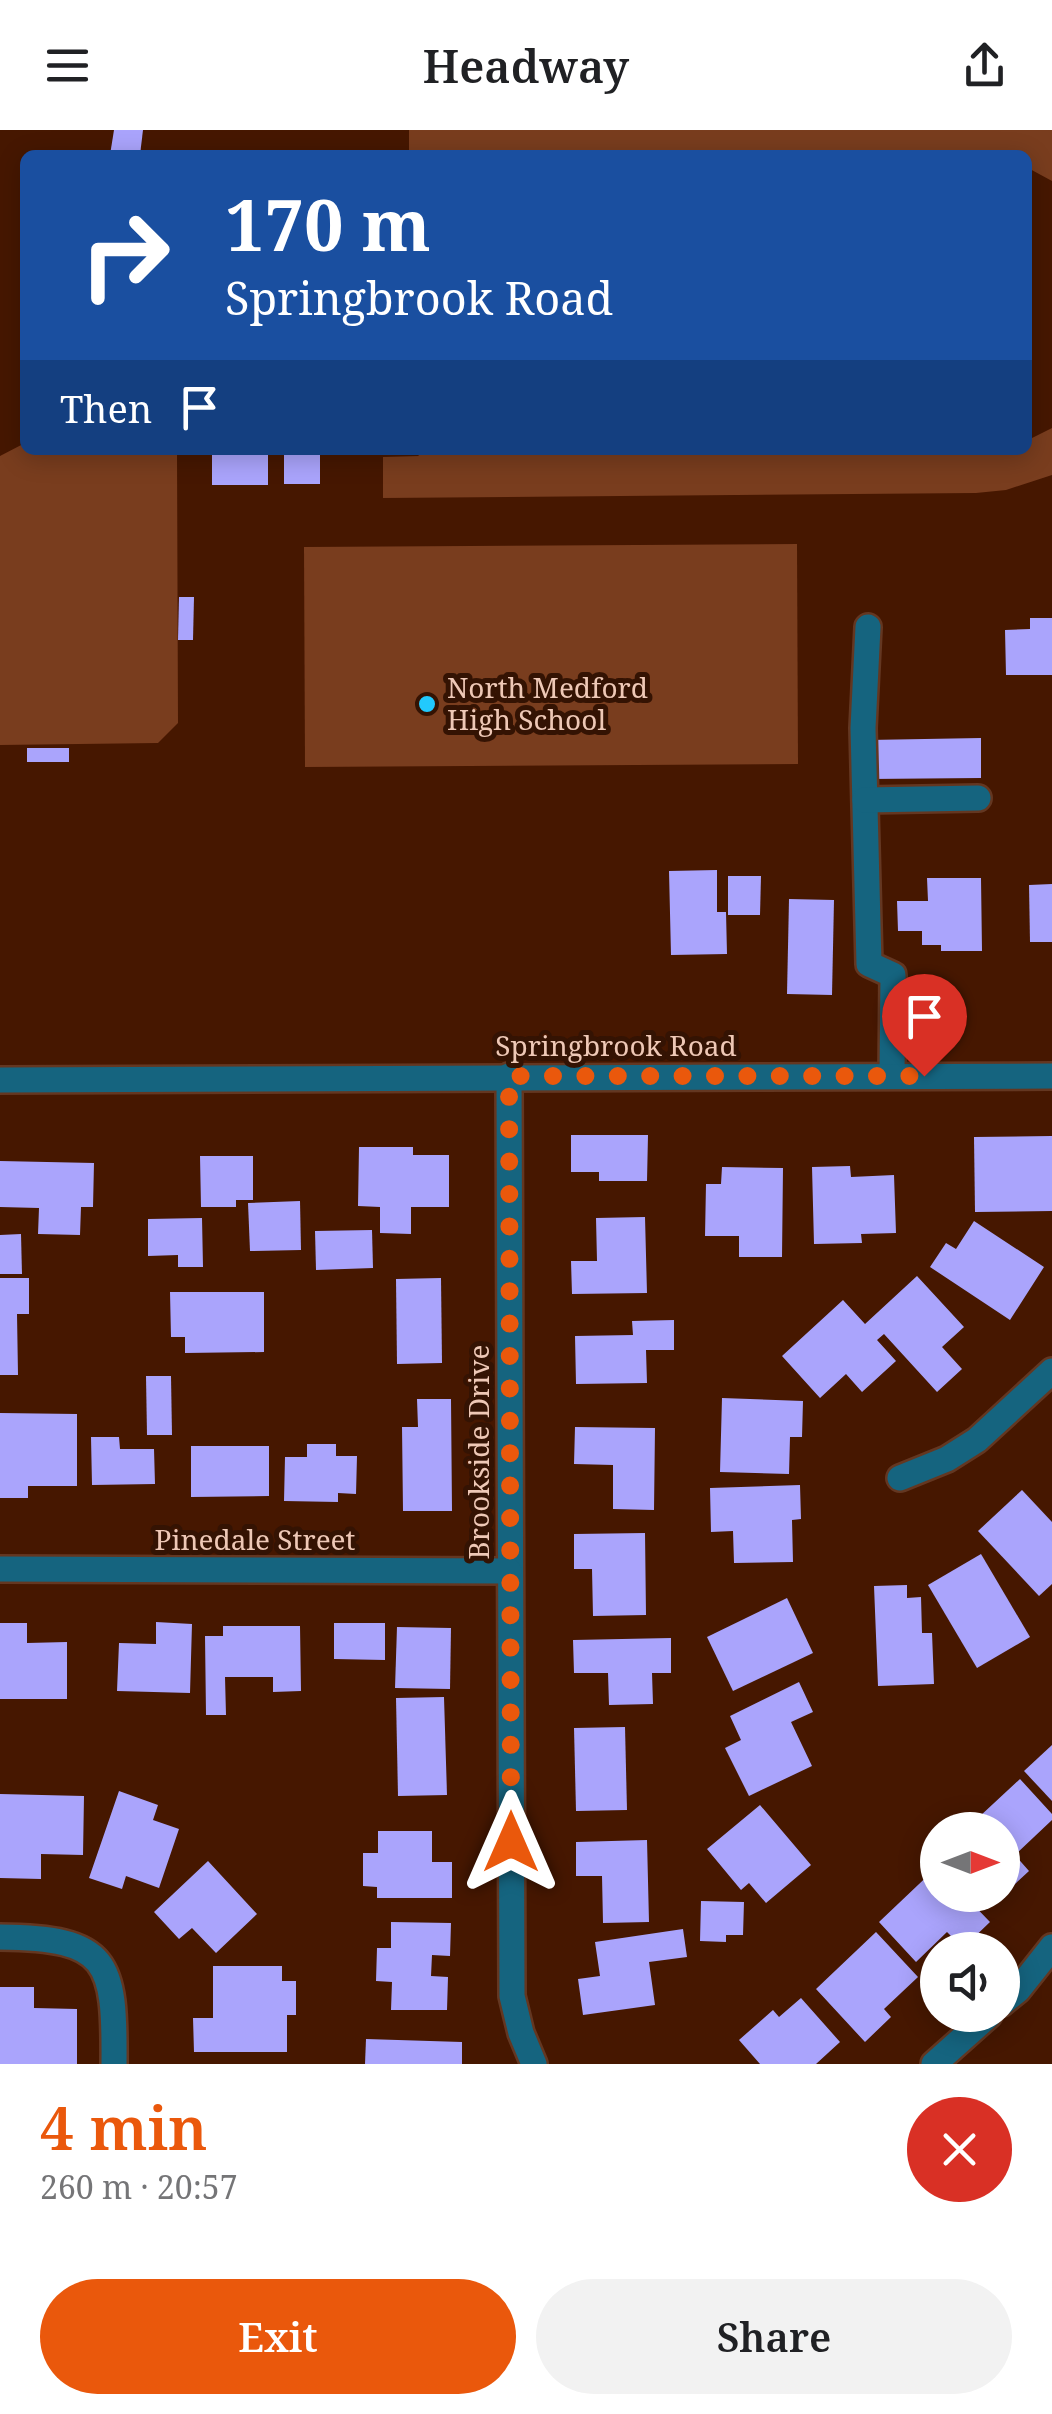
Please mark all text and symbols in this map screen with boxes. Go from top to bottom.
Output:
text: Headway [423,35,629,96]
icon: menu [40,38,95,93]
icon: share [957,38,1012,93]
text: 170 m [225,176,431,272]
icon: right [60,190,190,320]
text: Springbrook Road [225,267,613,328]
icon: arrive [172,380,227,435]
text: Then [60,382,152,434]
place label: North Medford High School [447,668,648,738]
marker: North Medford High School [416,693,438,715]
pin [882,974,967,1077]
icon: arrive [897,989,952,1044]
street label: Springbrook Road [495,1026,737,1064]
street label: Brookside Drive [459,1345,497,1559]
street label: Pinedale Street [155,1520,356,1558]
position arrow [459,1790,563,1894]
north arrow [920,1812,1020,1912]
map controls [920,1812,1020,2032]
button: sound [920,1932,1020,2032]
text: 4 min [40,2086,208,2168]
button: close [907,2097,1012,2202]
text: 260 m · 20:57 [40,2165,238,2208]
button: Exit [40,2279,516,2394]
button: Share [536,2279,1012,2394]

